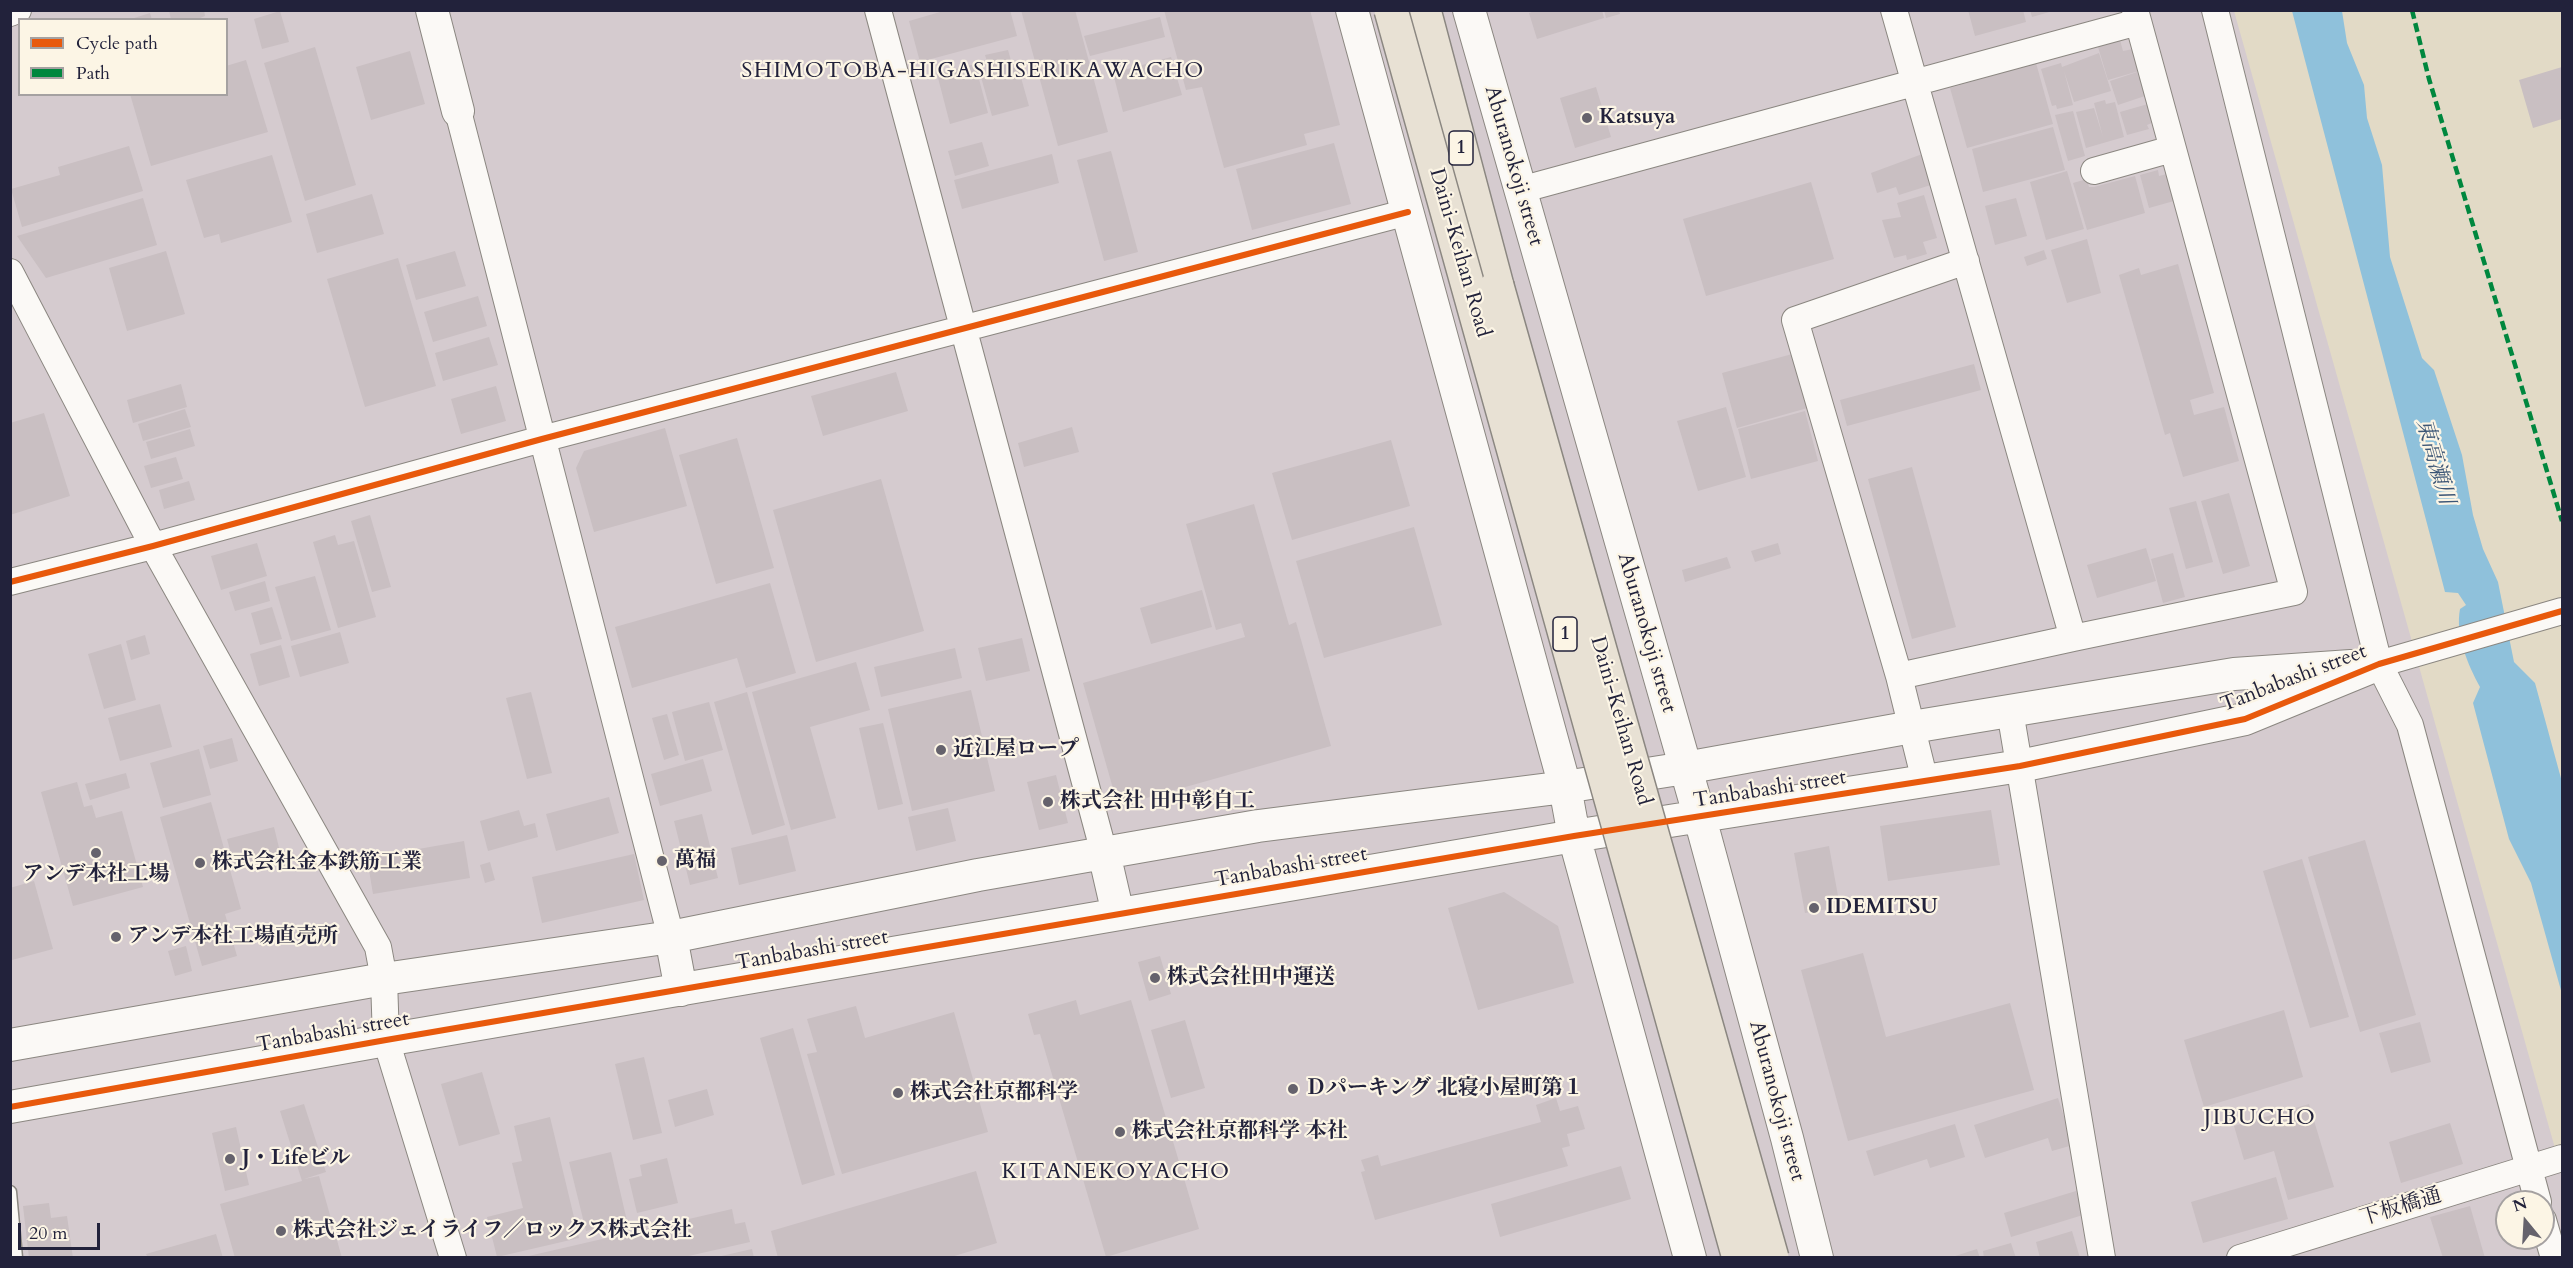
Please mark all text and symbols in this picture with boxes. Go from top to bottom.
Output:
legend [18,18,228,96]
text: Cycle path [76,31,158,56]
district label: SHIMOTOBA-HIGASHISERIKAWACHO [741,59,1205,85]
text: Path [76,61,110,86]
street label: Aburanokoji street [1478,83,1548,249]
place label: Katsuya [1599,105,1676,131]
marker: Katsuya [1580,111,1594,125]
road number: 1 [1449,131,1473,165]
street label: Daini-Keihan Road [1423,166,1495,340]
water label: 東高瀬川 [2409,416,2459,508]
street label: Aburanokoji street [1611,550,1681,716]
road number: 1 [1553,617,1577,651]
street label: Daini-Keihan Road [1584,634,1656,808]
street label: Tanbabashi street [2217,640,2371,718]
place label: 近江屋ロープ [953,737,1079,763]
marker: 近江屋ロープ [934,743,948,757]
street label: Tanbabashi street [1692,765,1848,815]
place label: 株式会社 田中彰自工 [1060,789,1255,815]
marker: 株式会社 田中彰自工 [1041,795,1055,809]
street label: Tanbabashi street [1213,842,1369,894]
marker: アンデ本社工場 [89,846,103,860]
place label: 萬福 [674,848,716,874]
place label: 株式会社金本鉄筋工業 [212,850,422,876]
marker: 萬福 [655,854,669,868]
marker: 株式会社金本鉄筋工業 [193,856,207,870]
place label: アンデ本社工場 [23,862,169,888]
place label: IDEMITSU [1826,895,1938,921]
marker: IDEMITSU [1807,901,1821,915]
place label: アンデ本社工場直売所 [128,924,338,950]
street label: Tanbabashi street [734,925,890,977]
marker: アンデ本社工場直売所 [109,930,123,944]
place label: 株式会社田中運送 [1167,965,1335,991]
marker: 株式会社田中運送 [1148,971,1162,985]
street label: Tanbabashi street [255,1007,411,1059]
street label: Aburanokoji street [1742,1018,1810,1184]
place label: Ｄパーキング 北寝小屋町第１ [1305,1076,1584,1102]
place label: 株式会社京都科学 [910,1080,1078,1106]
marker: Ｄパーキング 北寝小屋町第１ [1286,1082,1300,1096]
marker: 株式会社京都科学 [891,1086,905,1100]
district label: JIBUCHO [2204,1106,2316,1132]
place label: 株式会社京都科学 本社 [1132,1119,1348,1145]
marker: 株式会社京都科学 本社 [1113,1125,1127,1139]
place label: J・Lifeビル [242,1146,351,1172]
marker: J・Lifeビル [223,1152,237,1166]
district label: KITANEKOYACHO [1001,1160,1231,1186]
street label: 下板橋通 [2357,1184,2445,1232]
north arrow [2495,1190,2555,1250]
text: N [2510,1192,2530,1217]
scale bar [21,1211,104,1249]
place label: 株式会社ジェイライフ／ロックス株式会社 [293,1218,692,1244]
text: 20 m [29,1221,68,1246]
marker: 株式会社ジェイライフ／ロックス株式会社 [274,1224,288,1238]

